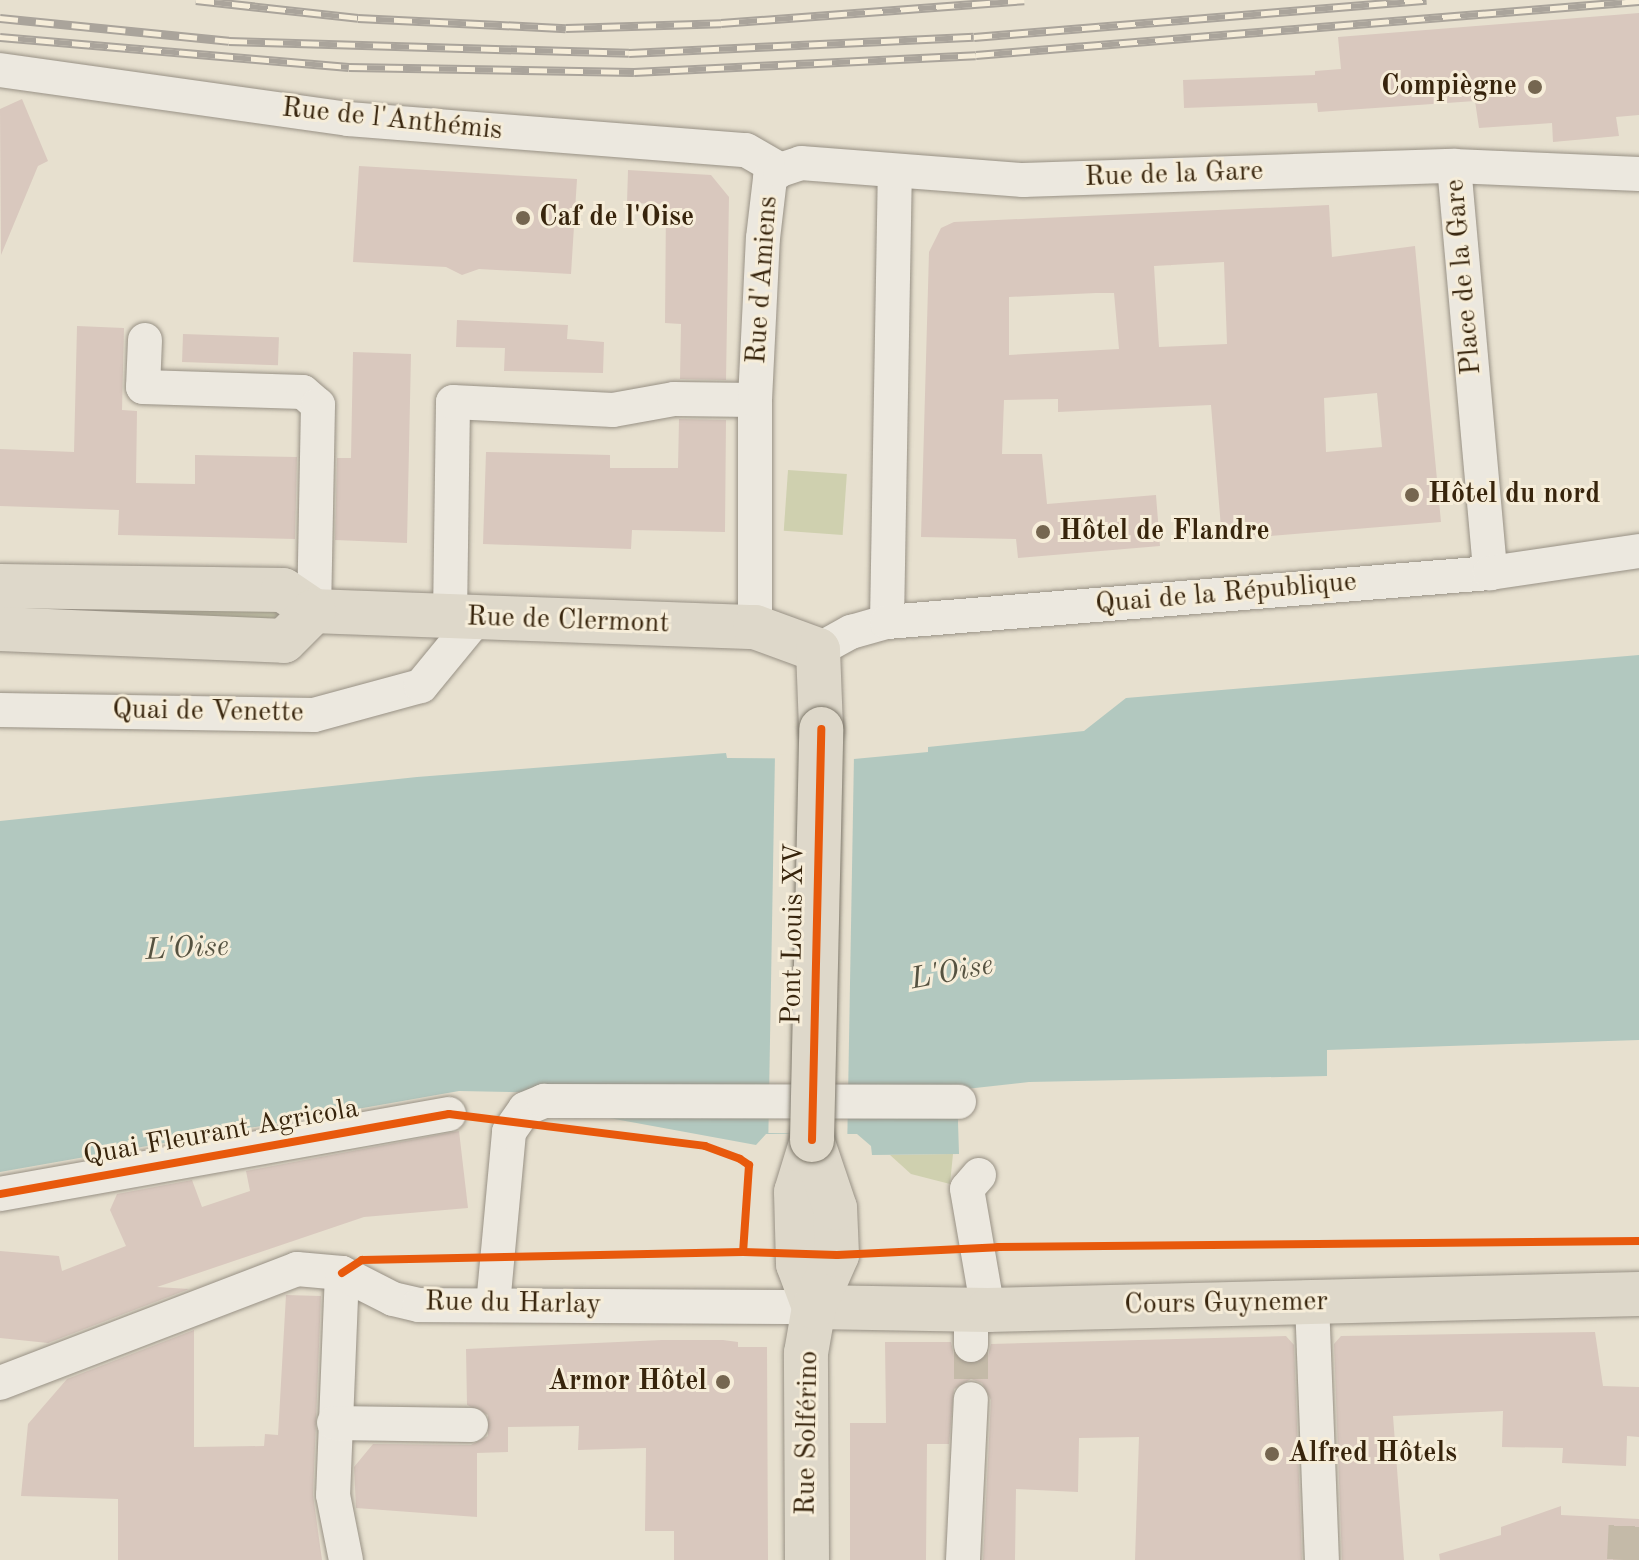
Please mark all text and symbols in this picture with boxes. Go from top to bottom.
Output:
place label: Compiègne [1381,70,1517,104]
marker: Compiègne [1524,76,1546,98]
street label: Rue de l'Anthémis [280,92,504,148]
street label: Rue de la Gare [1084,155,1264,195]
street label: Place de la Gare [1439,178,1489,376]
street label: Rue d'Amiens [740,195,786,365]
place label: Caf de l'Oise [539,201,694,235]
marker: Caf de l'Oise [514,209,532,227]
place label: Hôtel du nord [1428,478,1600,512]
marker: Hôtel du nord [1403,486,1421,504]
place label: Hôtel de Flandre [1059,515,1270,549]
marker: Hôtel de Flandre [1034,523,1052,541]
street label: Quai de la République [1094,566,1358,622]
street label: Rue de Clermont [466,601,670,641]
street label: Quai de Venette [112,694,304,730]
street label: Pont Louis XV [776,843,812,1025]
water label: L'Oise [144,929,230,969]
water label: L'Oise [907,947,997,999]
street label: Quai Fleurant Agricola [81,1092,361,1174]
street label: Cours Guynemer [1124,1285,1328,1323]
street label: Rue du Harlay [425,1286,601,1322]
street label: Rue Solférino [790,1350,826,1516]
place label: Armor Hôtel [548,1365,707,1399]
marker: Armor Hôtel [714,1373,732,1391]
place label: Alfred Hôtels [1288,1437,1457,1471]
marker: Alfred Hôtels [1263,1445,1281,1463]

